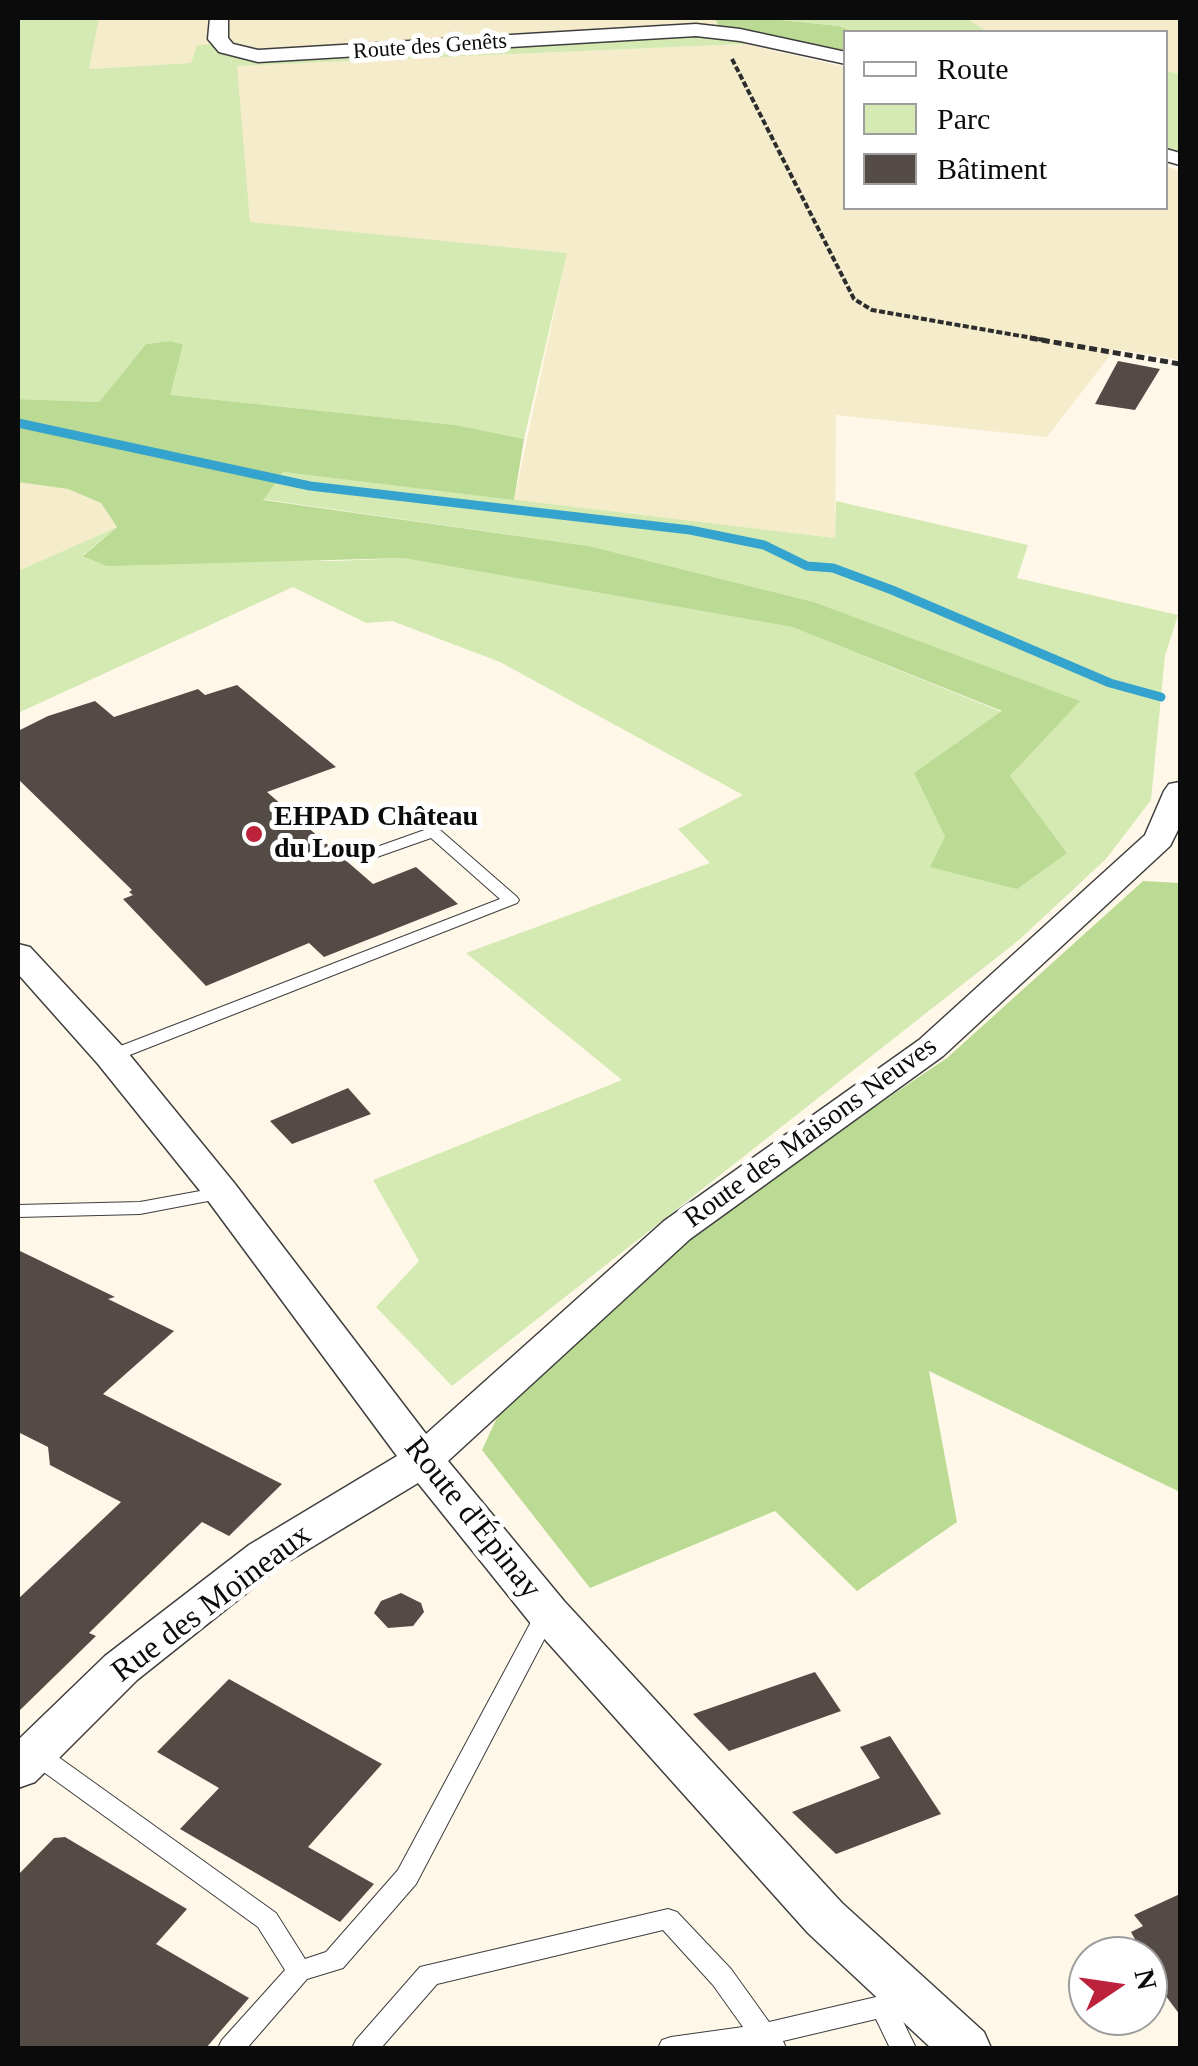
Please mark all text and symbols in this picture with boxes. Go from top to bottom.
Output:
street label: Route des Genêts [352,28,508,66]
legend [843,30,1168,210]
text: Route [937,52,1009,85]
text: Parc [937,102,990,135]
text: Bâtiment [937,152,1047,185]
place label: EHPAD Château du Loup [274,801,478,867]
marker: EHPAD Château du Loup [243,823,265,845]
street label: Route des Maisons Neuves [678,1030,944,1236]
street label: Route d'Épinay [395,1430,549,1608]
street label: Rue des Moineaux [105,1516,319,1692]
north arrow [1068,1936,1168,2036]
text: N [1128,1966,1163,1993]

